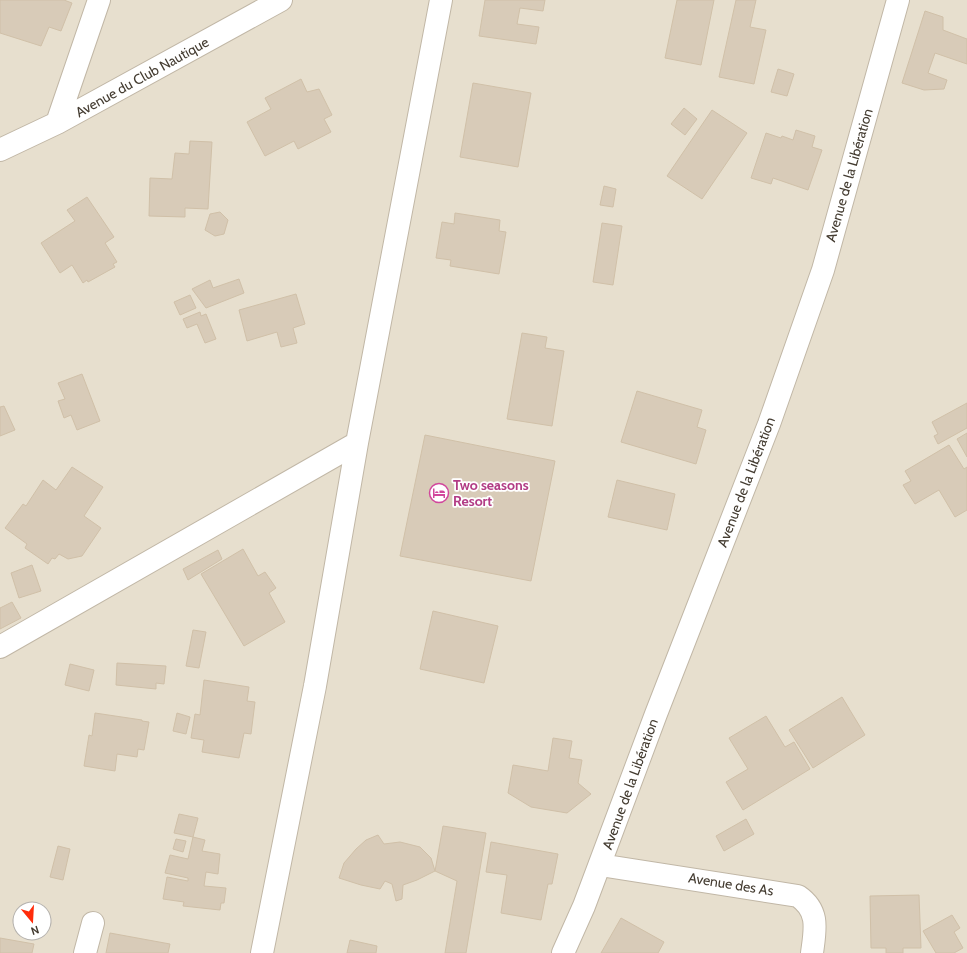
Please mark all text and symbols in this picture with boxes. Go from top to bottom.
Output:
street label: Avenue du Club Nautique [72,33,212,121]
street label: Avenue de la Libération [821,106,877,244]
street label: Avenue de la Libération [713,414,779,550]
place label: Two seasons Resort [453,476,529,510]
hotel icon: Two seasons Resort [428,482,450,504]
street label: Avenue de la Libération [598,716,662,852]
street label: Avenue des As [687,868,775,900]
north arrow [12,901,52,941]
text: N [29,923,41,938]

